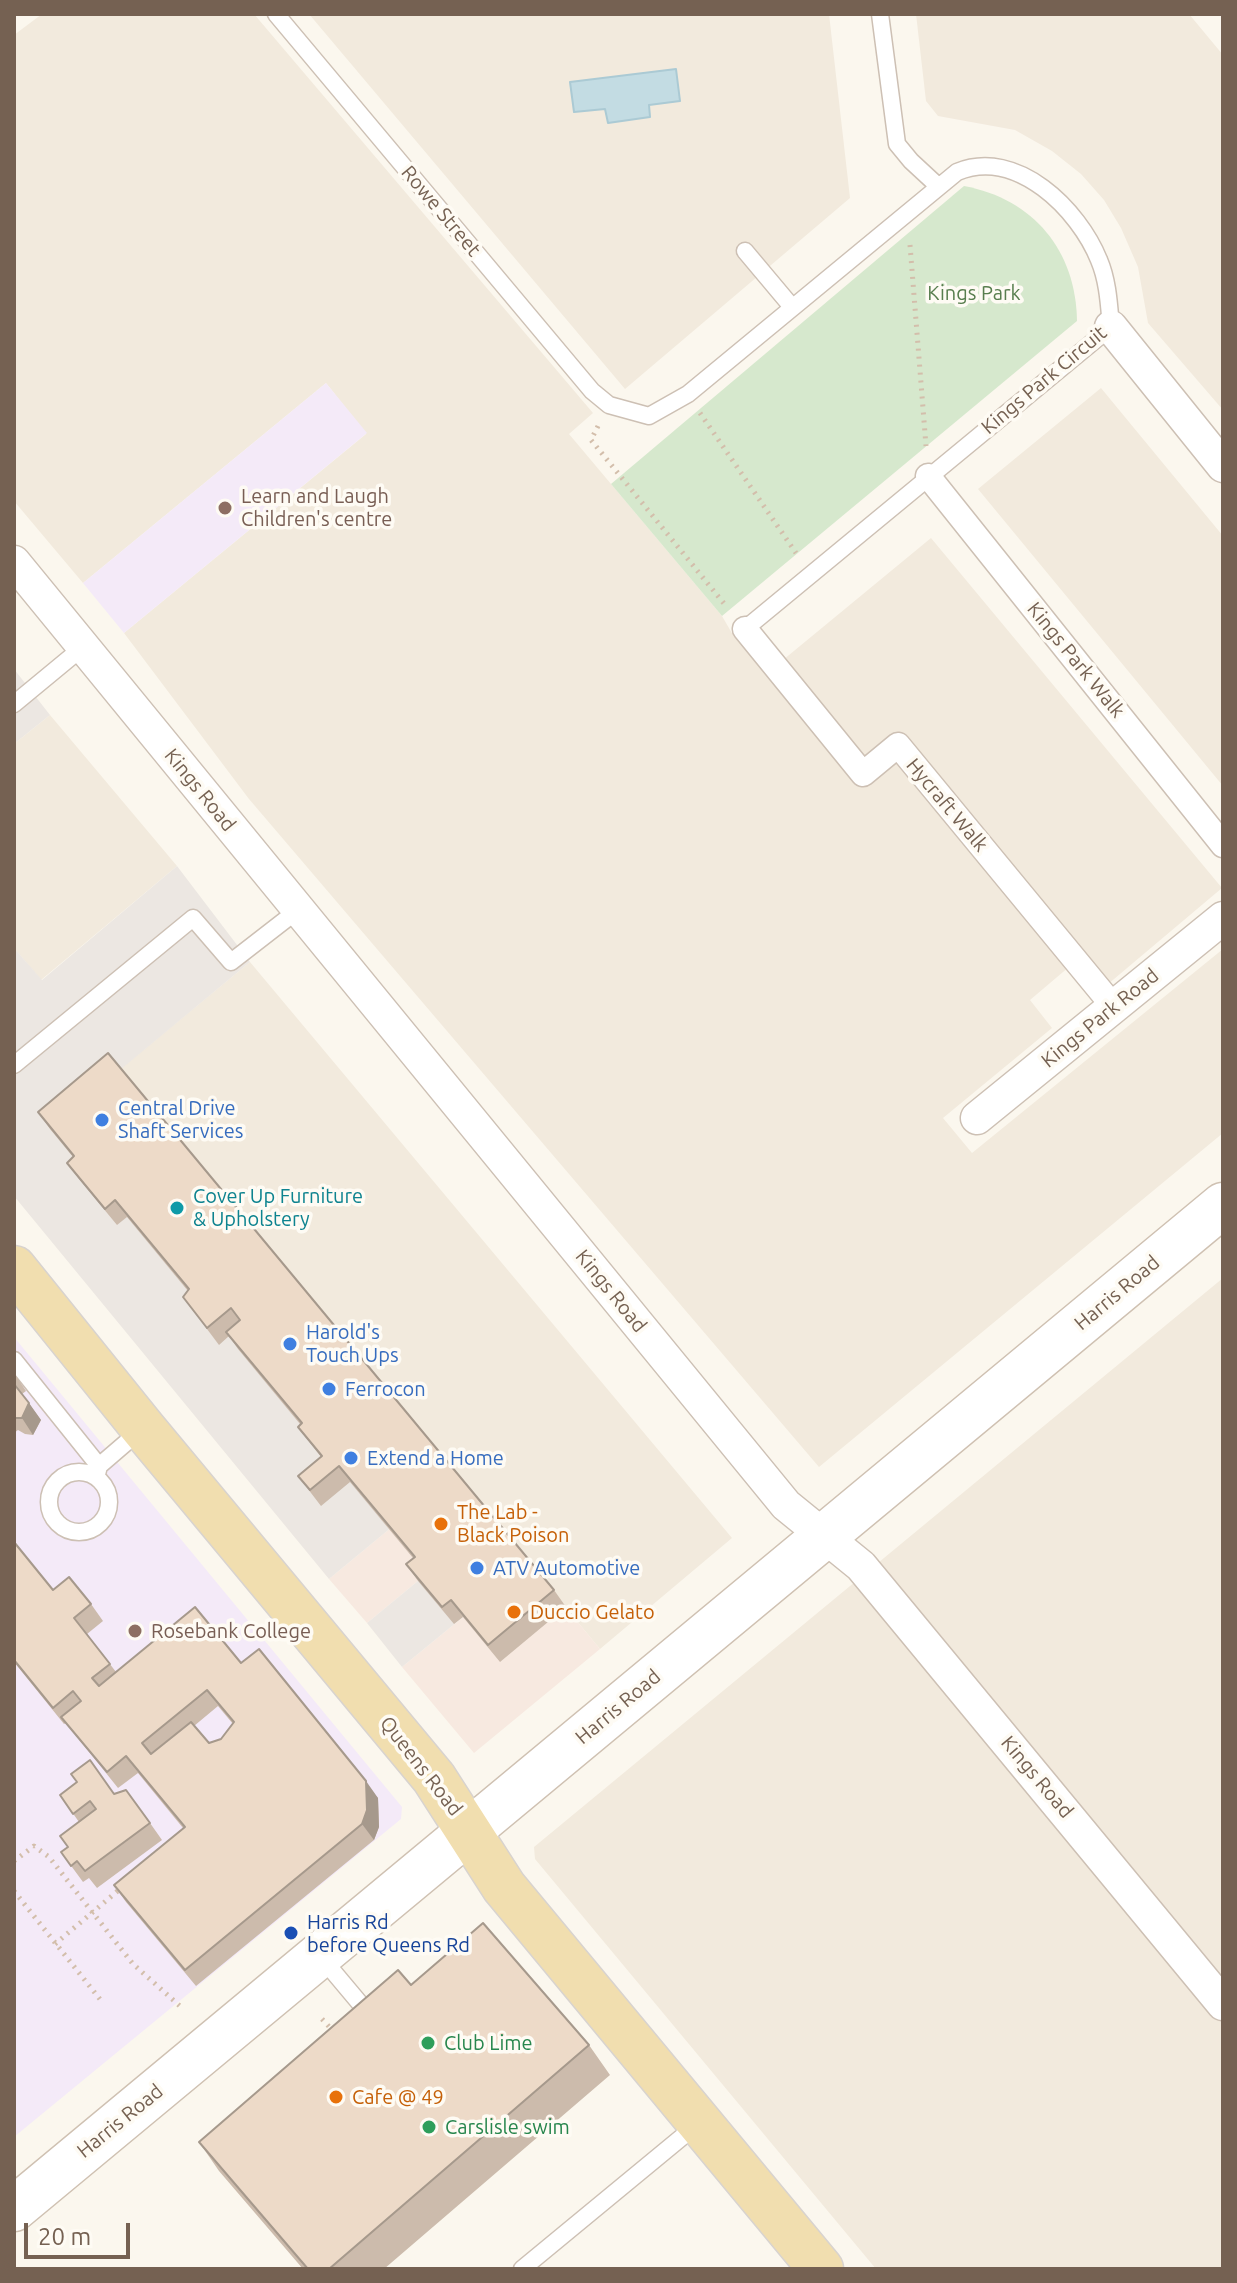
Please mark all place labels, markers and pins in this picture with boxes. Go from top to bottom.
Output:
place label: Learn and Laugh Children's centre [241,484,392,531]
marker: Learn and Laugh Children's centre [216,499,234,517]
place label: Central Drive Shaft Services [118,1096,243,1143]
marker: Central Drive Shaft Services [93,1111,111,1129]
place label: Cover Up Furniture & Upholstery [193,1184,363,1231]
marker: Cover Up Furniture & Upholstery [168,1199,186,1217]
place label: Harold's Touch Ups [306,1320,399,1367]
marker: Harold's Touch Ups [281,1335,299,1353]
place label: Ferrocon [345,1377,426,1401]
marker: Ferrocon [320,1380,338,1398]
place label: Extend a Home [367,1446,504,1470]
marker: Extend a Home [342,1449,360,1467]
place label: The Lab - Black Poison [457,1500,569,1547]
marker: The Lab - Black Poison [432,1515,450,1533]
place label: ATV Automotive [493,1556,640,1580]
marker: ATV Automotive [468,1559,486,1577]
place label: Duccio Gelato [530,1600,655,1624]
marker: Duccio Gelato [505,1603,523,1621]
place label: Rosebank College [151,1619,311,1643]
marker: Rosebank College [126,1622,144,1640]
place label: Harris Rd before Queens Rd [307,1910,470,1957]
marker: Harris Rd before Queens Rd [282,1924,300,1942]
place label: Club Lime [444,2031,533,2055]
marker: Club Lime [419,2034,437,2052]
place label: Cafe @ 49 [352,2085,444,2109]
marker: Cafe @ 49 [327,2088,345,2106]
place label: Carslisle swim [445,2115,570,2139]
marker: Carslisle swim [420,2118,438,2136]

